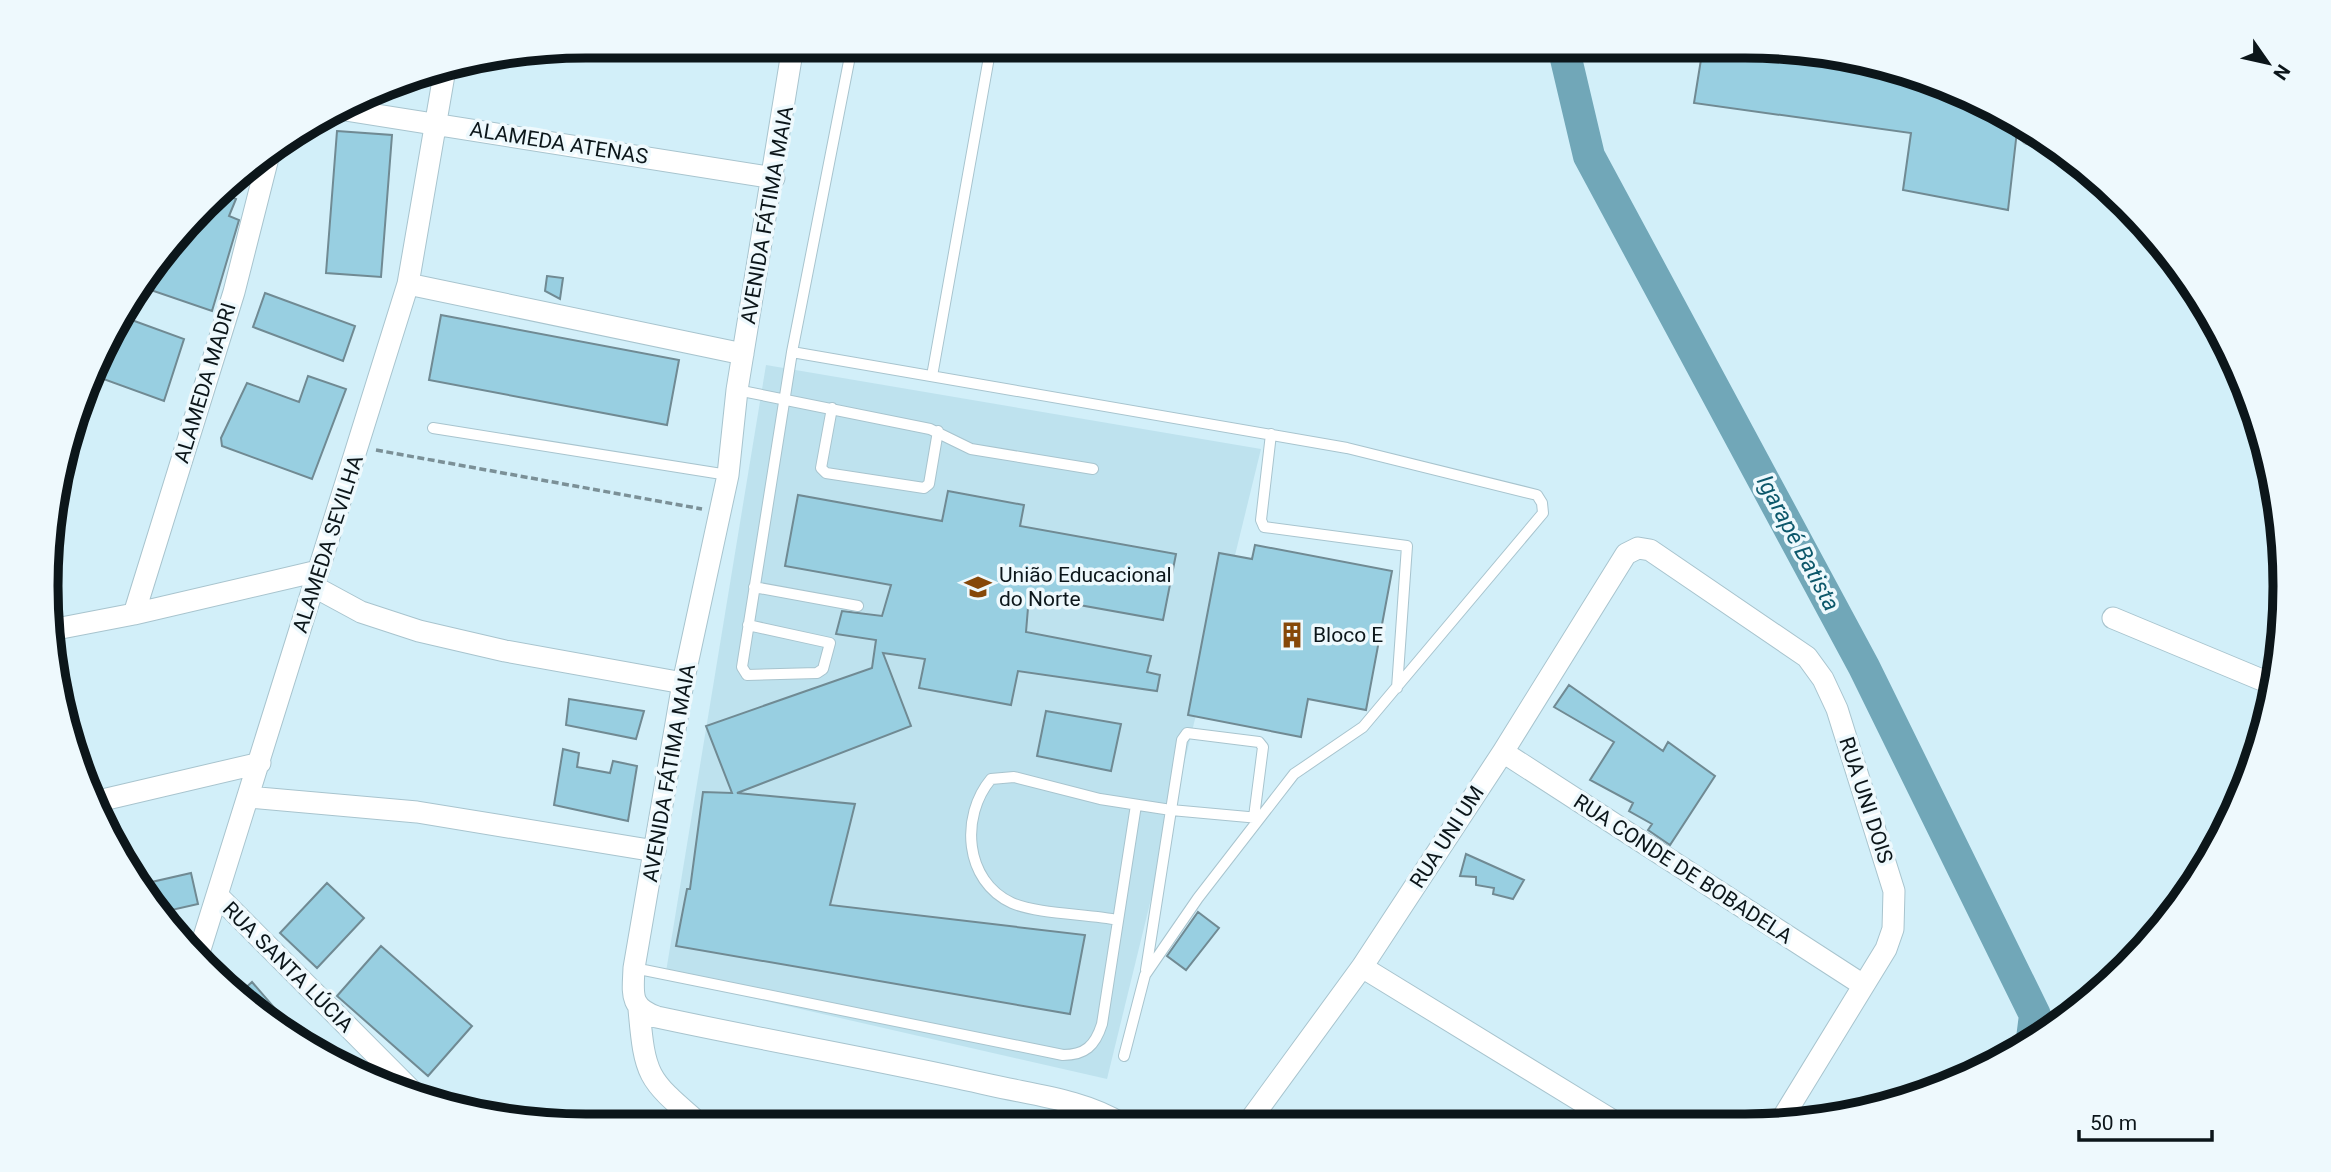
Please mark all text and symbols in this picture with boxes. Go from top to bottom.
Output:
north arrow [2233,28,2303,98]
text: N [2268,60,2295,84]
street label: AVENIDA FÁTIMA MAIA [736,104,798,326]
street label: ALAMEDA ATENAS [468,117,650,169]
street label: ALAMEDA MADRI [169,300,241,466]
street label: ALAMEDA SEVILHA [288,452,368,636]
water label: Igarapé Batista [1751,471,1845,615]
place label: União Educacional do Norte [999,563,1172,611]
school or university icon: União Educacional do Norte [963,572,993,602]
building icon: Bloco E [1277,620,1307,650]
place label: Bloco E [1313,623,1383,647]
street label: AVENIDA FÁTIMA MAIA [638,662,700,884]
street label: RUA UNI DOIS [1834,734,1898,866]
street label: RUA UNI UM [1405,782,1489,892]
street label: RUA CONDE DE BOBADELA [1569,789,1797,949]
street label: RUA SANTA LÚCIA [218,897,358,1037]
scale bar [2079,1098,2212,1142]
text: 50 m [2090,1111,2137,1135]

